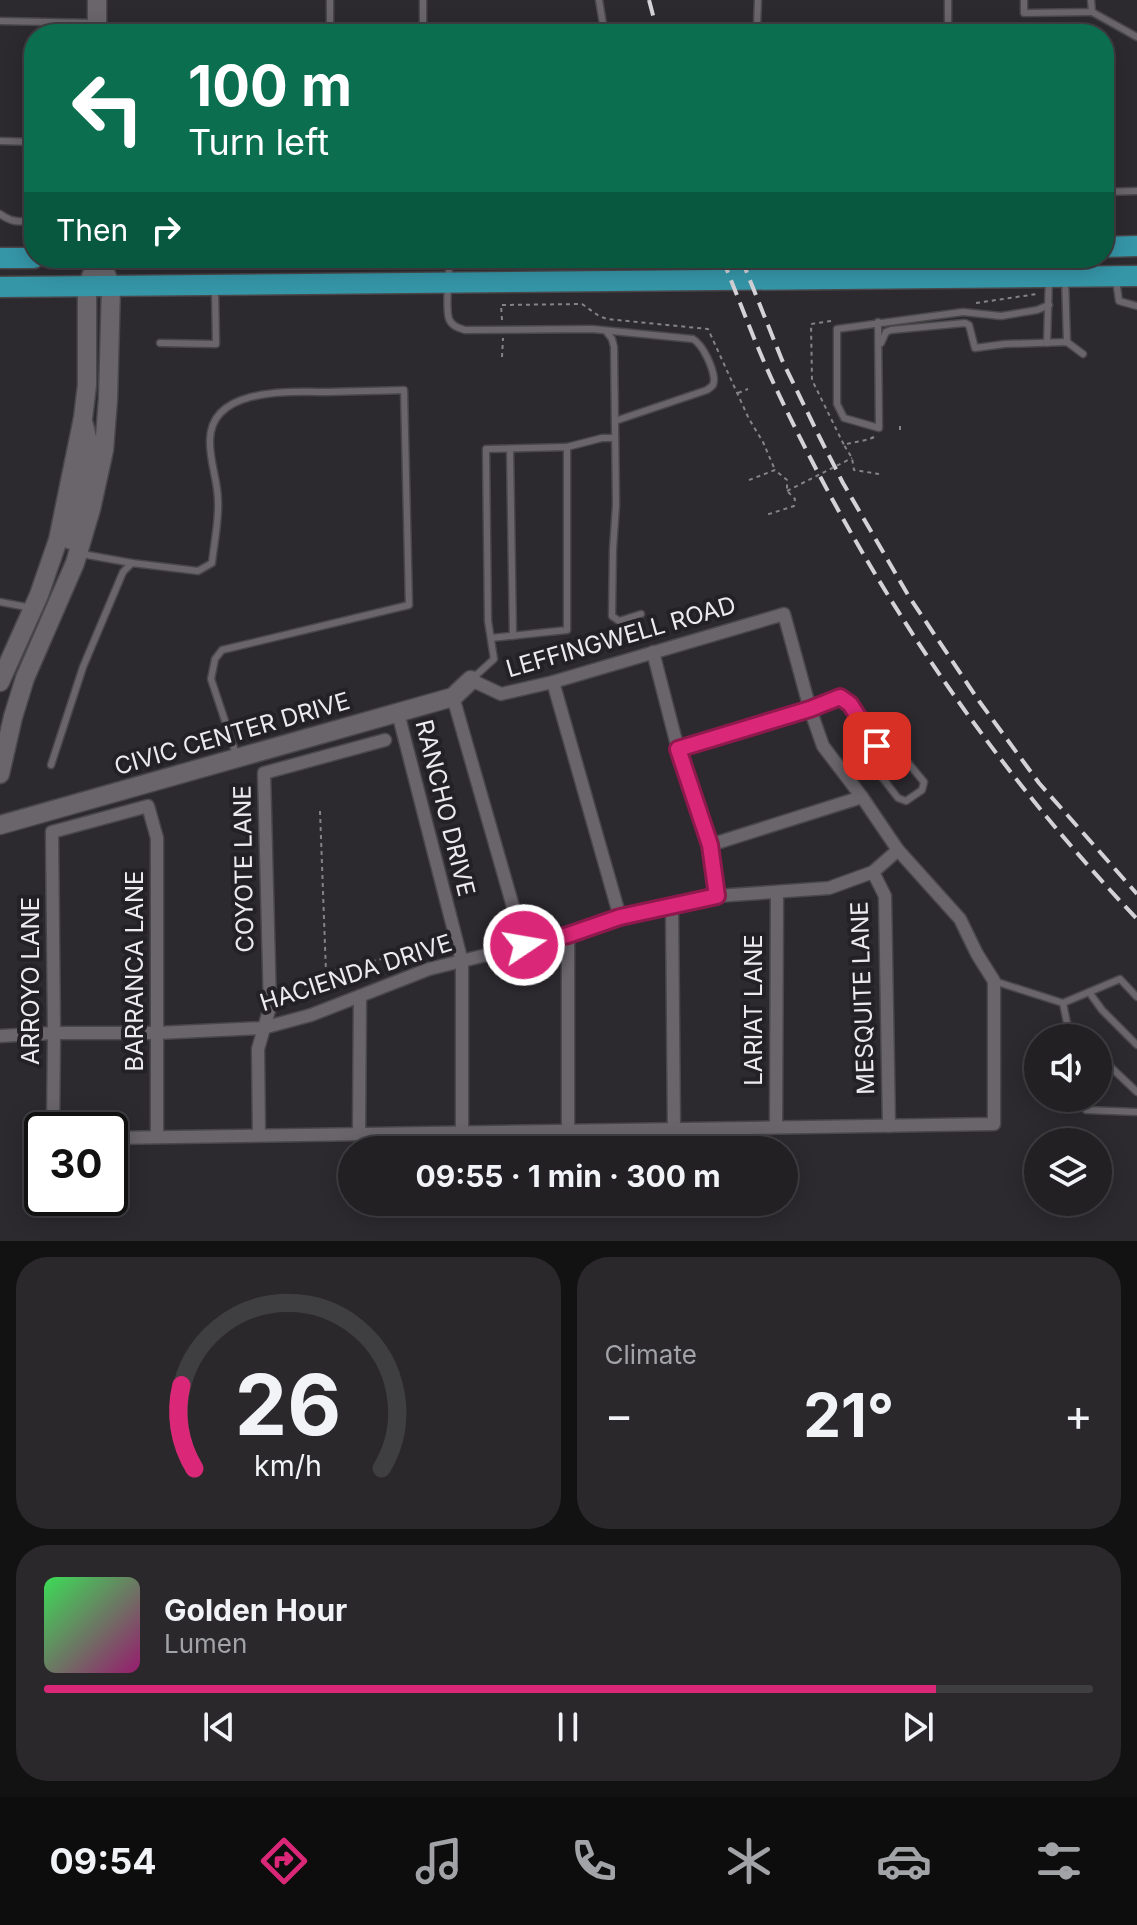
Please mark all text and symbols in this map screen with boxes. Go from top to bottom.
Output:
text: 100 m [188,52,352,120]
icon: left [56,56,160,160]
text: Turn left [188,120,329,164]
icon: right [144,208,188,252]
text: Then [56,212,128,248]
street label: LEFFINGWELL ROAD [503,590,739,683]
street label: CIVIC CENTER DRIVE [111,686,353,781]
pin [843,712,911,780]
street label: RANCHO DRIVE [410,717,481,899]
icon: arrive [855,724,899,768]
street label: COYOTE LANE [228,785,259,953]
street label: BARRANCA LANE [120,871,149,1071]
street label: ARROYO LANE [16,897,45,1065]
street label: MESQUITE LANE [845,901,880,1095]
position arrow [482,903,566,987]
street label: HACIENDA DRIVE [256,928,455,1017]
street label: LARIAT LANE [739,934,768,1086]
map controls [1024,1024,1112,1216]
button: sound [1024,1024,1112,1112]
speed limit sign: 30 [24,1112,128,1216]
button: layers [1024,1128,1112,1216]
text: 09:55 · 1 min · 300 m [415,1158,721,1194]
text: Climate [605,1339,697,1370]
text: 26 [235,1354,341,1455]
text: 21° [803,1379,894,1451]
text: − [605,1388,634,1442]
text: + [1064,1388,1093,1442]
text: km/h [254,1448,322,1483]
text: Golden Hour [164,1592,347,1628]
text: Lumen [164,1628,247,1659]
icon: previous [197,1705,241,1749]
icon: pause [546,1705,590,1749]
icon: next [896,1705,940,1749]
icon: directions [256,1833,312,1889]
icon: music [411,1833,467,1889]
icon: phone [566,1833,622,1889]
icon: climate [721,1833,777,1889]
icon: car [876,1833,932,1889]
icon: filters [1031,1833,1087,1889]
text: 09:54 [50,1839,157,1883]

